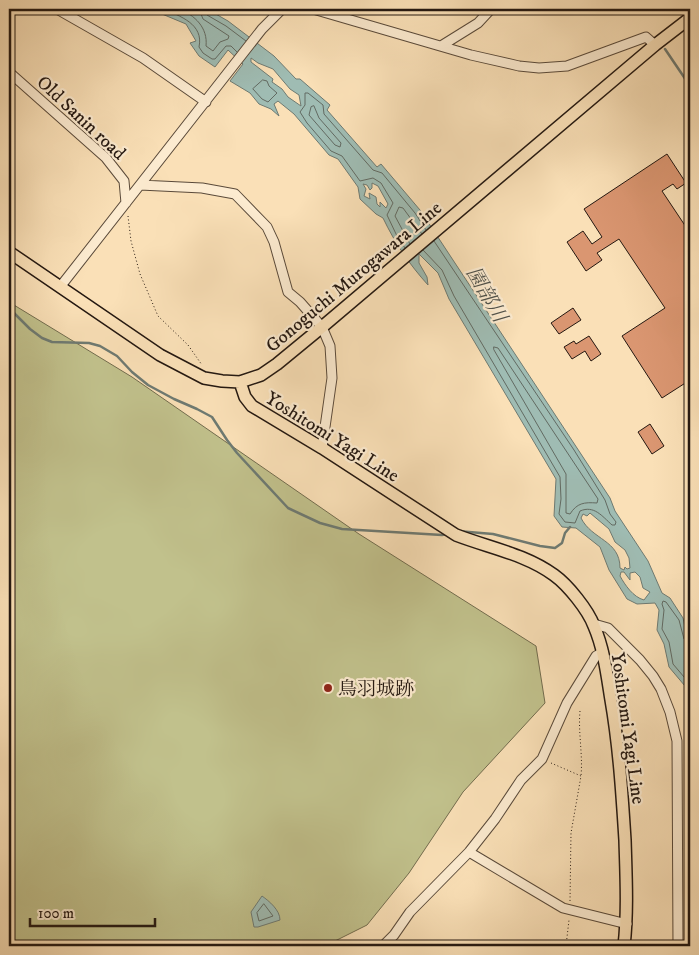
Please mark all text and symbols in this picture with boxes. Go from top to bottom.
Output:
street label: Old Sanin road [32,71,131,165]
street label: Gonoguchi Murogawara Line [261,197,447,358]
water label: 園部川 [460,263,513,329]
street label: Yoshitomi Yagi Line [261,387,403,488]
street label: Yoshitomi Yagi Line [605,651,650,806]
place label: 鳥羽城跡 [338,678,414,701]
marker: 鳥羽城跡 [322,682,334,694]
scale bar [30,895,155,927]
text: 100 m [38,904,74,923]

